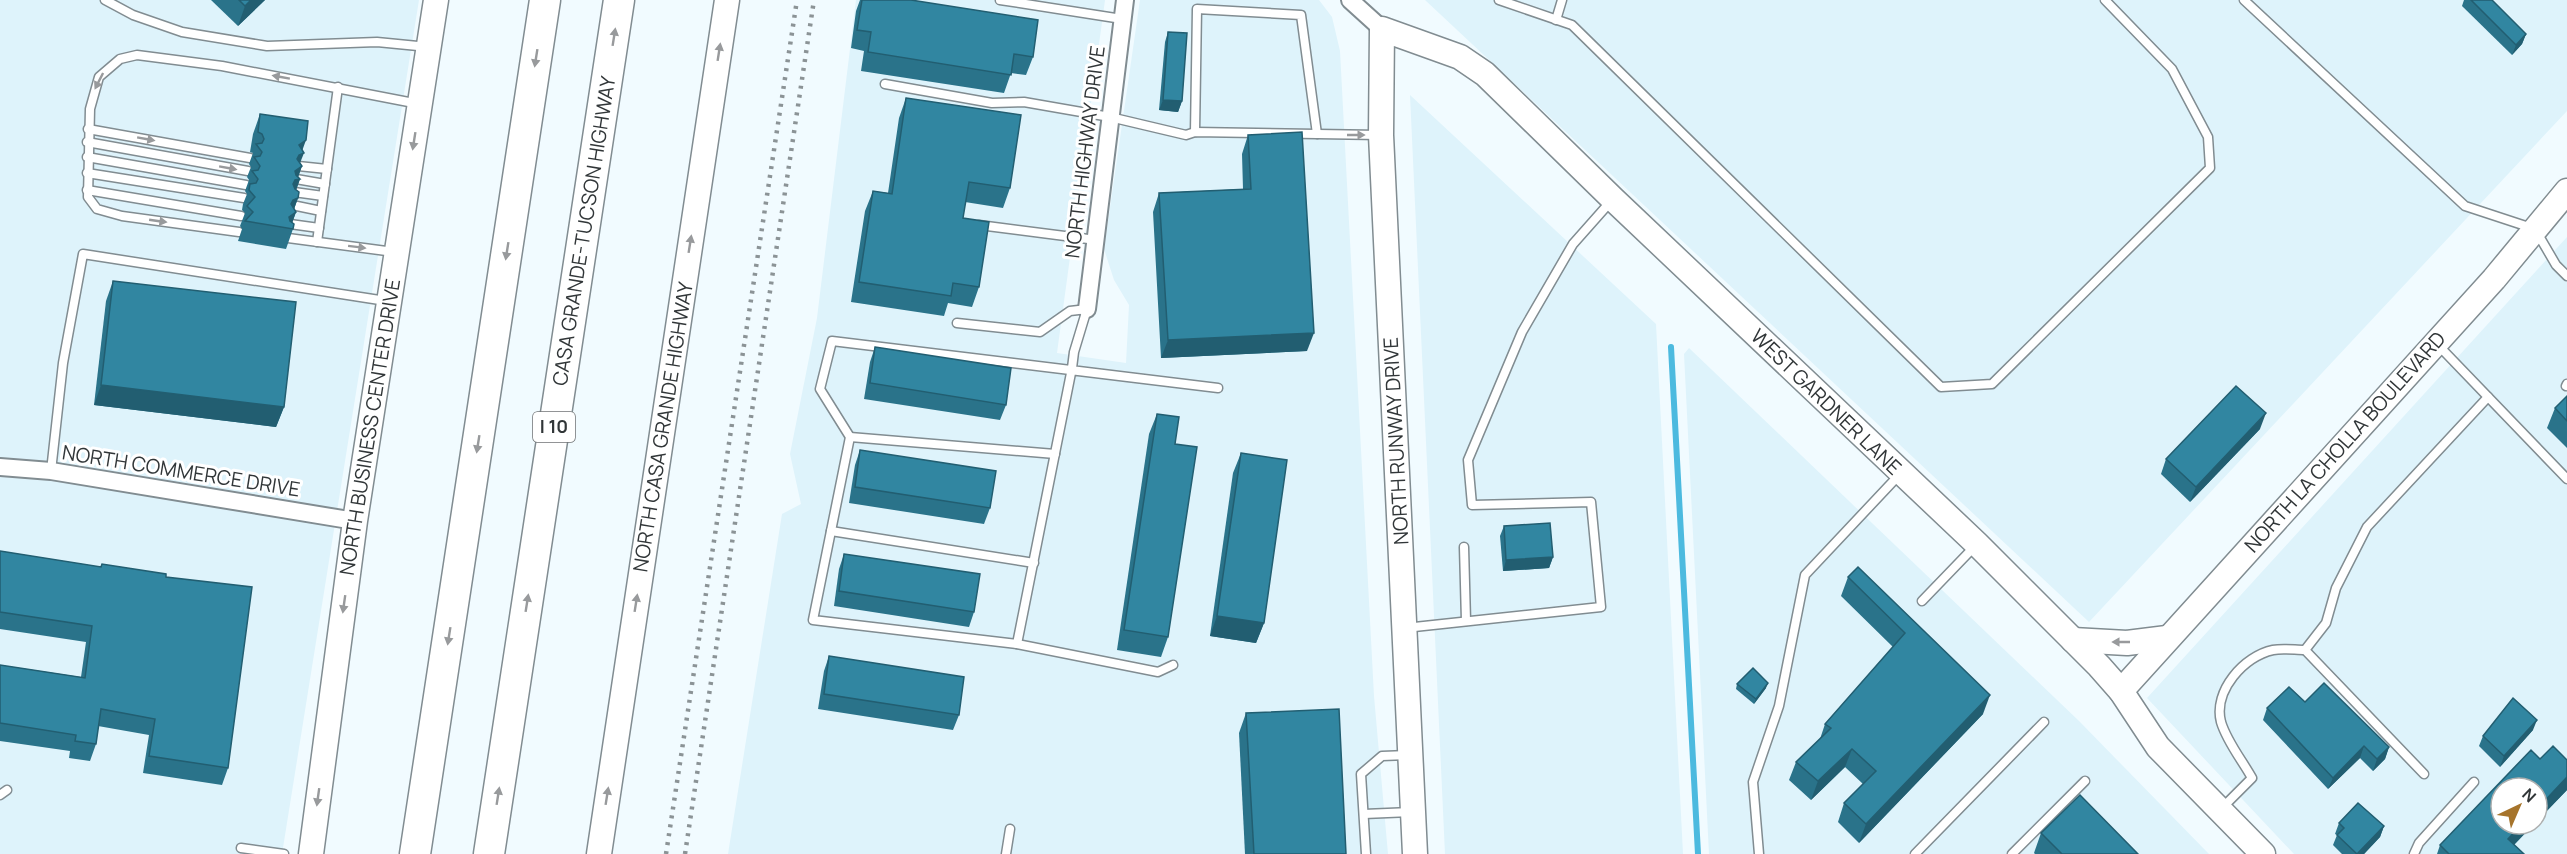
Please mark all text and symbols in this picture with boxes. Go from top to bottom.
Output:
one-way arrow [609,27,618,46]
one-way arrow [715,42,724,61]
street label: NORTH HIGHWAY DRIVE [1058,44,1111,260]
one-way arrow [532,48,541,67]
one-way arrow [271,72,290,81]
one-way arrow [94,73,104,90]
street label: CASA GRANDE-TUCSON HIGHWAY [546,73,621,388]
one-way arrow [1346,130,1365,139]
one-way arrow [409,131,418,150]
one-way arrow [136,135,155,144]
one-way arrow [218,163,237,172]
one-way arrow [149,216,168,225]
one-way arrow [686,235,695,254]
one-way arrow [503,241,512,260]
one-way arrow [347,242,366,252]
street label: NORTH BUSINESS CENTER DRIVE [333,277,406,577]
street label: NORTH CASA GRANDE HIGHWAY [626,279,699,574]
street label: WEST GARDNER LANE [1745,323,1907,481]
street label: NORTH LA CHOLLA BOULEVARD [2238,325,2451,558]
street label: NORTH RUNWAY DRIVE [1377,336,1414,546]
road number: I 10 [533,412,575,442]
one-way arrow [474,434,483,453]
street label: NORTH COMMERCE DRIVE [60,438,302,503]
one-way arrow [339,594,349,613]
one-way arrow [523,594,532,613]
one-way arrow [632,594,641,613]
one-way arrow [444,627,453,646]
one-way arrow [2111,637,2130,647]
north arrow [2489,776,2549,836]
text: N [2518,783,2541,807]
one-way arrow [314,787,323,806]
one-way arrow [493,787,502,806]
one-way arrow [603,787,612,806]

